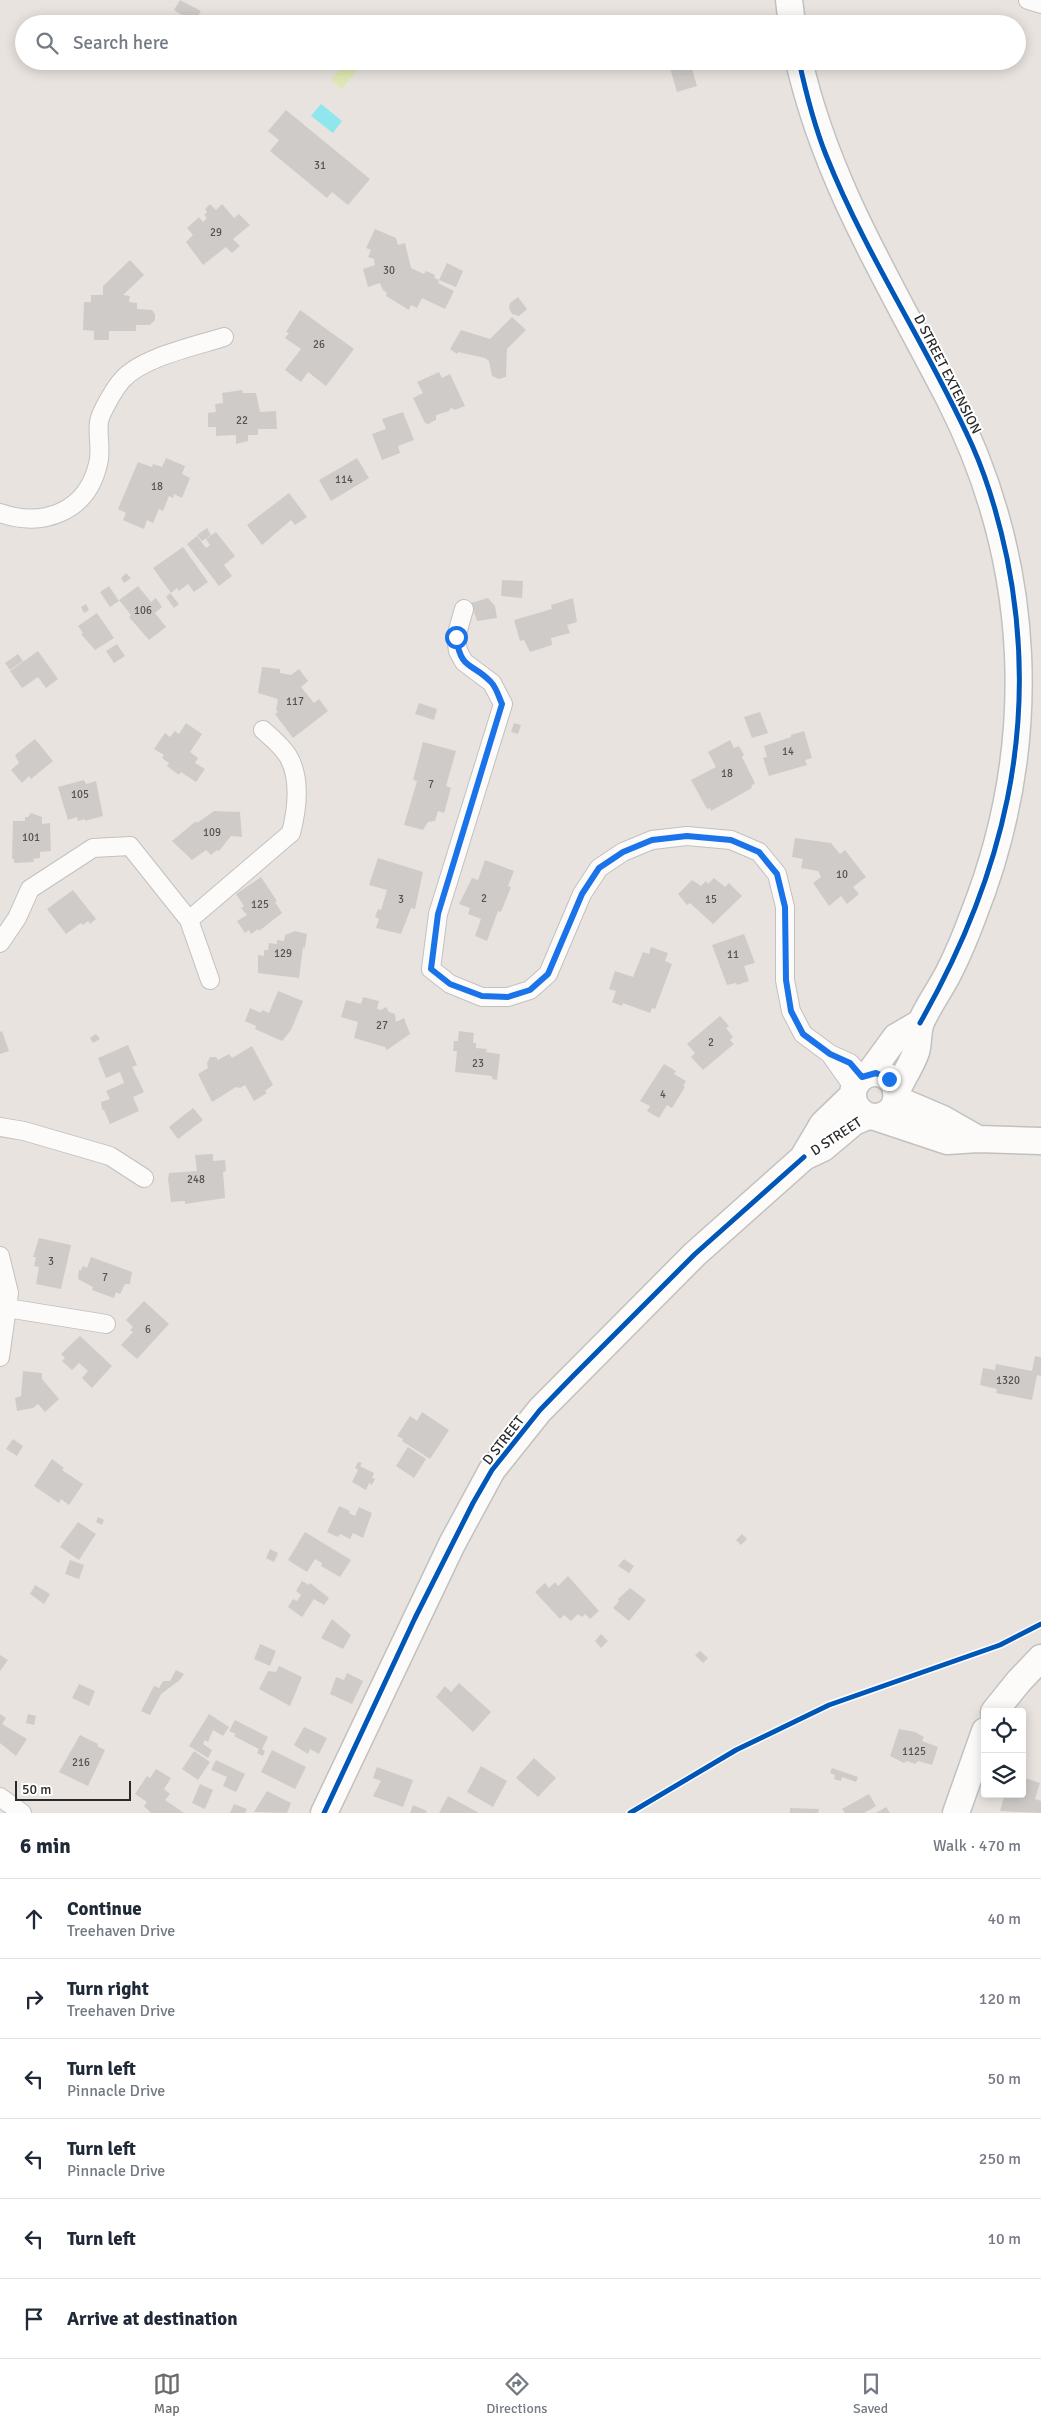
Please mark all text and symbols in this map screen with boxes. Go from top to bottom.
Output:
search box [15,15,1026,70]
icon: search [33,29,61,57]
text: Search here [73,31,169,55]
house number: 31 [314,159,326,172]
house number: 29 [210,226,222,239]
house number: 30 [383,264,395,277]
street label: D STREET EXTENSION [910,312,985,437]
house number: 26 [313,338,325,351]
house number: 22 [236,414,248,427]
house number: 114 [335,473,353,486]
house number: 18 [151,480,163,493]
house number: 106 [134,604,152,617]
route start [445,626,468,649]
house number: 117 [286,695,304,708]
house number: 14 [782,745,794,758]
house number: 18 [721,767,733,780]
house number: 7 [428,778,434,791]
house number: 105 [71,788,89,801]
house number: 109 [203,826,221,839]
house number: 101 [22,831,40,844]
house number: 10 [836,868,848,881]
house number: 2 [481,892,487,905]
house number: 3 [398,893,404,906]
house number: 15 [705,893,717,906]
house number: 125 [251,898,269,911]
house number: 129 [274,947,292,960]
house number: 11 [727,948,739,961]
house number: 27 [376,1019,388,1032]
house number: 2 [708,1036,714,1049]
house number: 23 [472,1057,484,1070]
route end [878,1068,901,1091]
house number: 4 [660,1088,666,1101]
street label: D STREET [807,1114,865,1159]
house number: 248 [187,1173,205,1186]
house number: 3 [48,1255,54,1268]
house number: 7 [102,1271,108,1284]
house number: 6 [145,1323,151,1336]
house number: 1320 [996,1374,1020,1387]
street label: D STREET [479,1412,528,1468]
map controls [981,1708,1026,1798]
button: locate [981,1708,1026,1753]
house number: 1125 [902,1745,926,1758]
button: layers [981,1753,1026,1798]
house number: 216 [72,1756,90,1769]
scale bar [15,1778,131,1801]
text: 50 m [22,1781,51,1798]
text: 6 min [20,1833,71,1859]
text: Walk · 470 m [933,1836,1021,1856]
text: Continue [67,1897,142,1921]
icon: ahead [20,1905,48,1933]
text: 40 m [987,1909,1021,1929]
text: Treehaven Drive [67,1921,175,1941]
text: Turn right [67,1977,149,2001]
icon: right [20,1985,48,2013]
text: 120 m [979,1989,1021,2009]
text: Treehaven Drive [67,2001,175,2021]
text: Turn left [67,2057,136,2081]
icon: left [20,2065,48,2093]
text: 50 m [987,2069,1021,2089]
text: Pinnacle Drive [67,2081,165,2101]
text: Turn left [67,2137,136,2161]
icon: left [20,2145,48,2173]
text: 250 m [979,2149,1021,2169]
text: Pinnacle Drive [67,2161,165,2181]
icon: left [20,2225,48,2253]
text: Turn left [67,2227,136,2251]
text: 10 m [987,2229,1021,2249]
icon: arrive [20,2305,48,2333]
text: Arrive at destination [67,2307,238,2331]
tab: Map [153,2370,181,2417]
tab: Directions [486,2370,547,2417]
tab: Saved [853,2370,888,2417]

